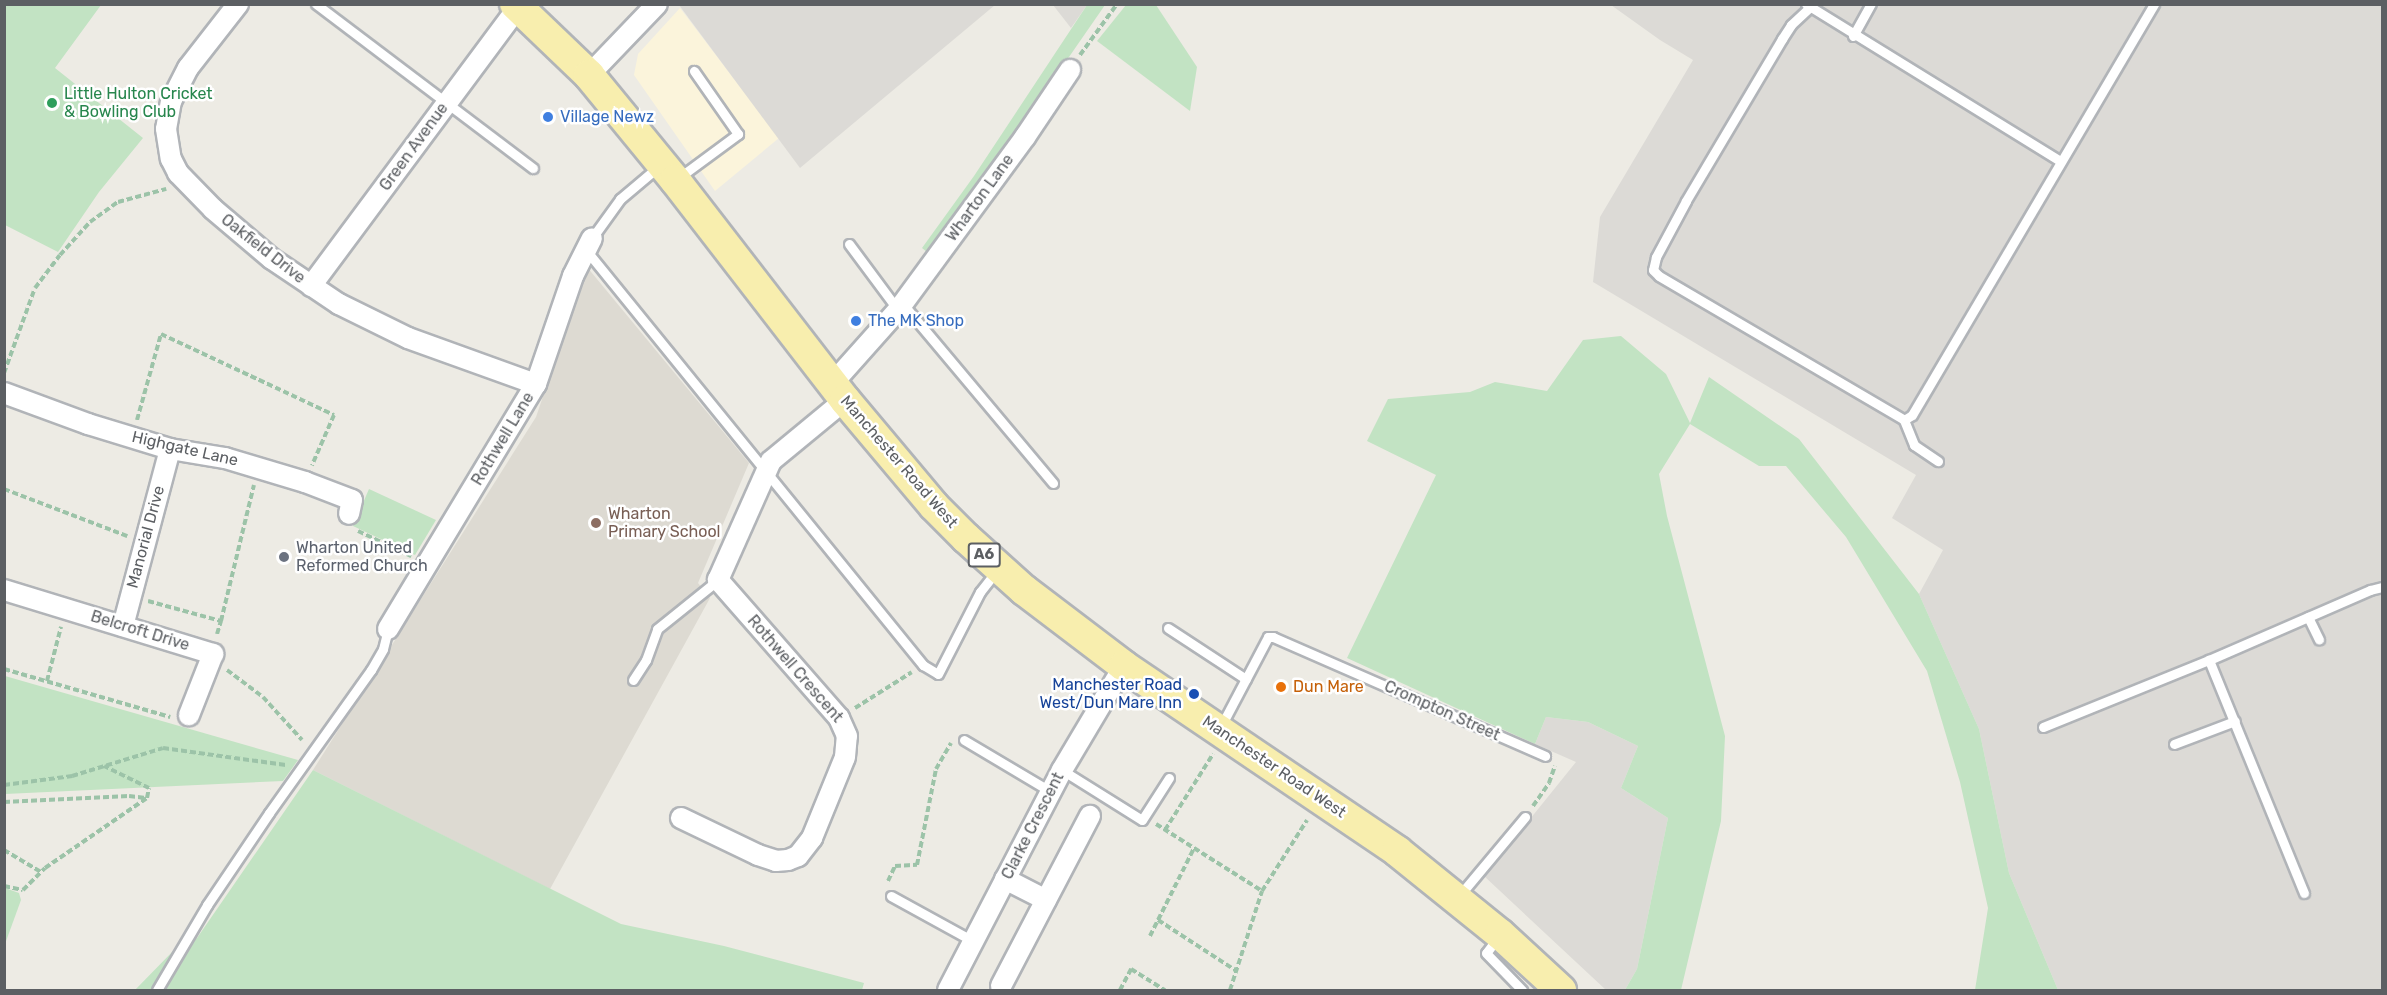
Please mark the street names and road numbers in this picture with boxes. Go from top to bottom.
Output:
street label: Green Avenue [376,99,452,195]
street label: Wharton Lane [942,151,1018,245]
street label: Oakfield Drive [217,210,309,288]
street label: Rothwell Lane [468,389,538,489]
street label: Manchester Road West [836,392,962,532]
street label: Highgate Lane [130,427,240,471]
street label: Manorial Drive [123,484,169,590]
road number: A6 [968,543,1000,567]
street label: Belcroft Drive [88,607,192,655]
street label: Rothwell Crescent [743,611,847,727]
street label: Crompton Street [1381,677,1503,745]
street label: Manchester Road West [1198,712,1350,822]
street label: Clarke Crescent [998,769,1068,883]

